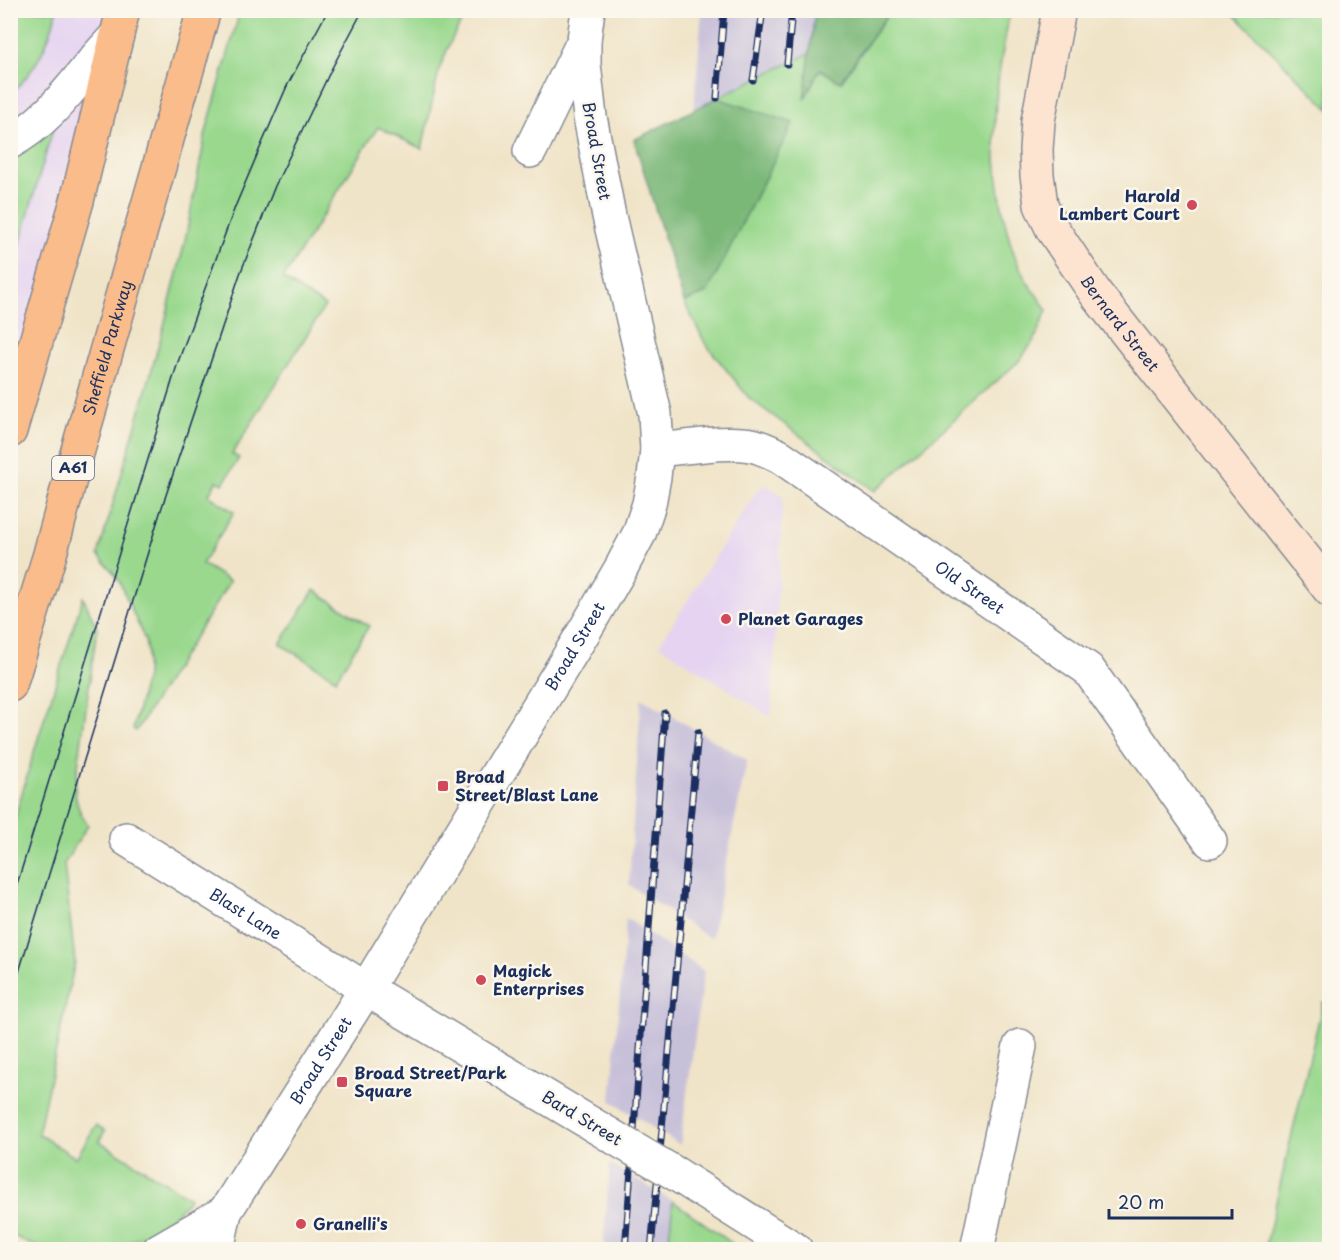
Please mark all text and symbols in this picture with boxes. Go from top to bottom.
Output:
street label: Broad Street [578,100,619,202]
place label: Harold Lambert Court [1059,183,1180,225]
marker: Harold Lambert Court [1185,198,1199,212]
street label: Bernard Street [1075,270,1166,377]
street label: Sheffield Parkway [76,277,137,418]
road number: A61 [52,456,94,480]
street label: Old Street [930,554,1010,619]
street label: Broad Street [538,597,610,695]
place label: Planet Garages [738,606,864,630]
marker: Planet Garages [719,612,733,626]
place label: Broad Street/Blast Lane [455,764,599,806]
marker: Broad Street/Blast Lane [436,779,450,793]
street label: Blast Lane [205,881,287,945]
place label: Magick Enterprises [493,958,584,1000]
marker: Magick Enterprises [474,973,488,987]
street label: Broad Street [283,1011,357,1108]
place label: Broad Street/Park Square [354,1060,507,1102]
marker: Broad Street/Park Square [335,1075,349,1089]
street label: Bard Street [538,1084,628,1151]
scale bar [1109,1182,1232,1220]
text: 20 m [1118,1188,1164,1215]
place label: Granelli's [313,1211,388,1235]
marker: Granelli's [294,1217,308,1231]

